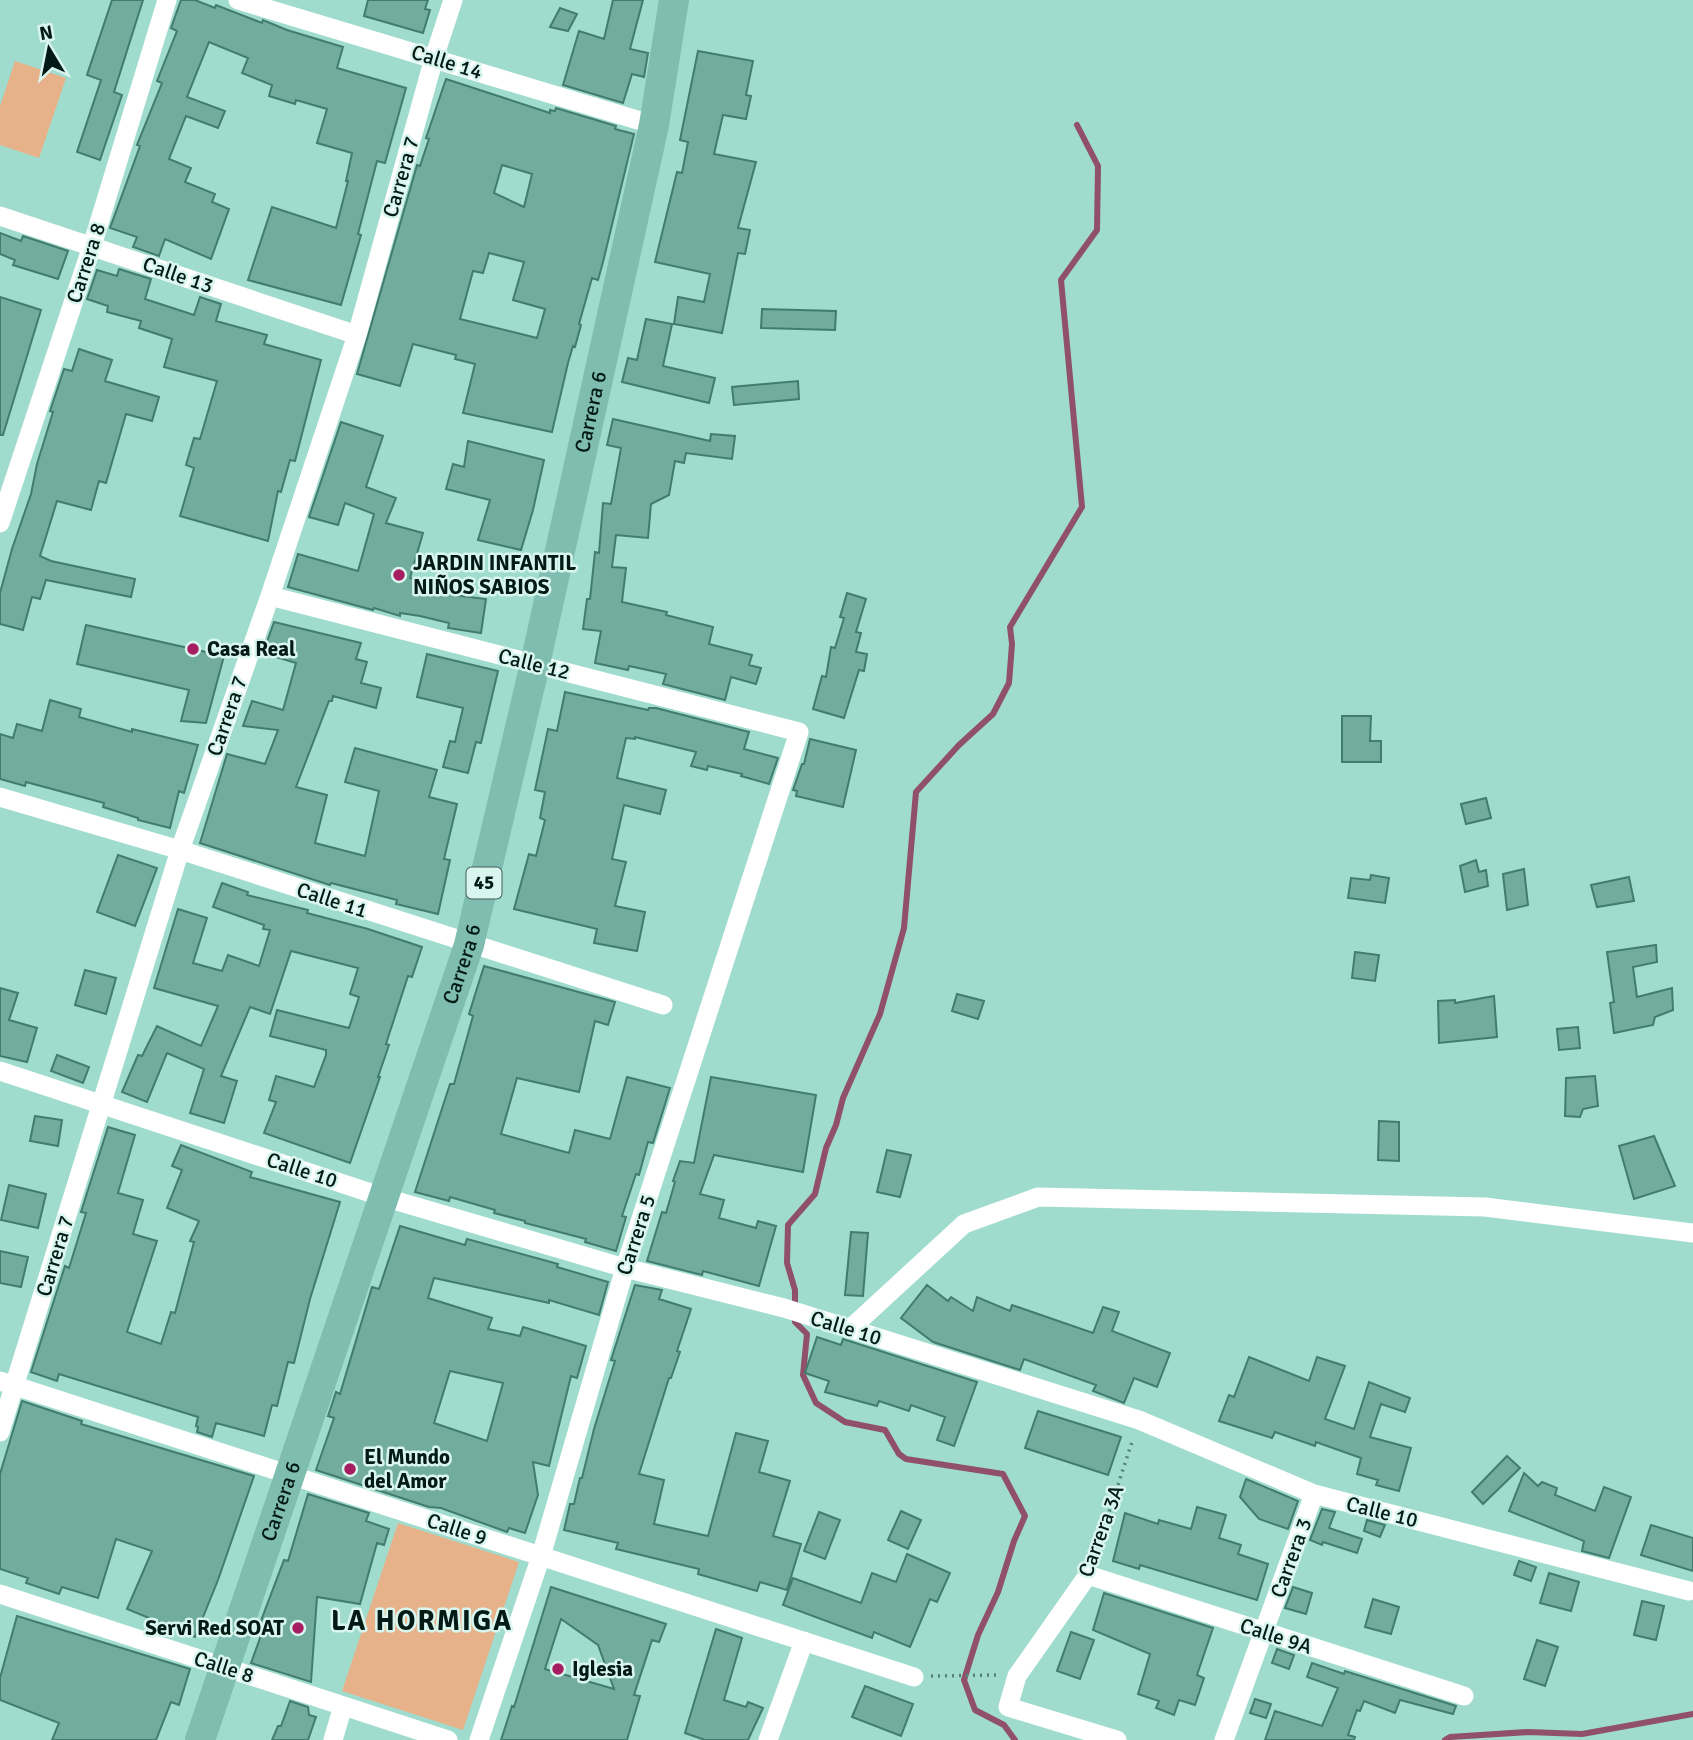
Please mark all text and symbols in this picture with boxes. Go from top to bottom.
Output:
north arrow [14,14,84,84]
text: N [38,20,55,46]
street label: Calle 14 [408,39,486,85]
street label: Carrera 7 [377,134,425,220]
street label: Carrera 8 [61,220,111,306]
street label: Calle 13 [139,251,217,299]
street label: Carrera 6 [569,369,612,455]
place label: JARDIN INFANTIL NIÑOS SABIOS [413,550,576,600]
marker: JARDIN INFANTIL NIÑOS SABIOS [391,567,407,583]
place label: Casa Real [207,636,296,662]
marker: Casa Real [185,641,201,657]
street label: Calle 12 [495,643,573,685]
street label: Carrera 7 [201,673,253,759]
road number: 45 [466,868,502,898]
street label: Calle 11 [293,876,371,924]
street label: Carrera 6 [437,921,487,1008]
street label: Calle 10 [263,1146,341,1194]
street label: Carrera 5 [611,1192,661,1278]
street label: Carrera 7 [30,1213,80,1299]
street label: Calle 10 [807,1305,885,1351]
place label: El Mundo del Amor [364,1444,450,1494]
street label: Carrera 6 [255,1458,306,1545]
marker: El Mundo del Amor [342,1461,358,1477]
street label: Carrera 3A [1072,1481,1130,1580]
street label: Calle 10 [1343,1491,1421,1533]
street label: Calle 9 [424,1507,490,1551]
street label: Carrera 3 [1265,1515,1317,1601]
district label: LA HORMIGA [331,1604,513,1638]
street label: Calle 9A [1237,1612,1316,1660]
place label: Servi Red SOAT [145,1615,284,1641]
marker: Servi Red SOAT [290,1620,306,1636]
street label: Calle 8 [191,1645,257,1689]
place label: Iglesia [572,1656,633,1682]
marker: Iglesia [550,1661,566,1677]

